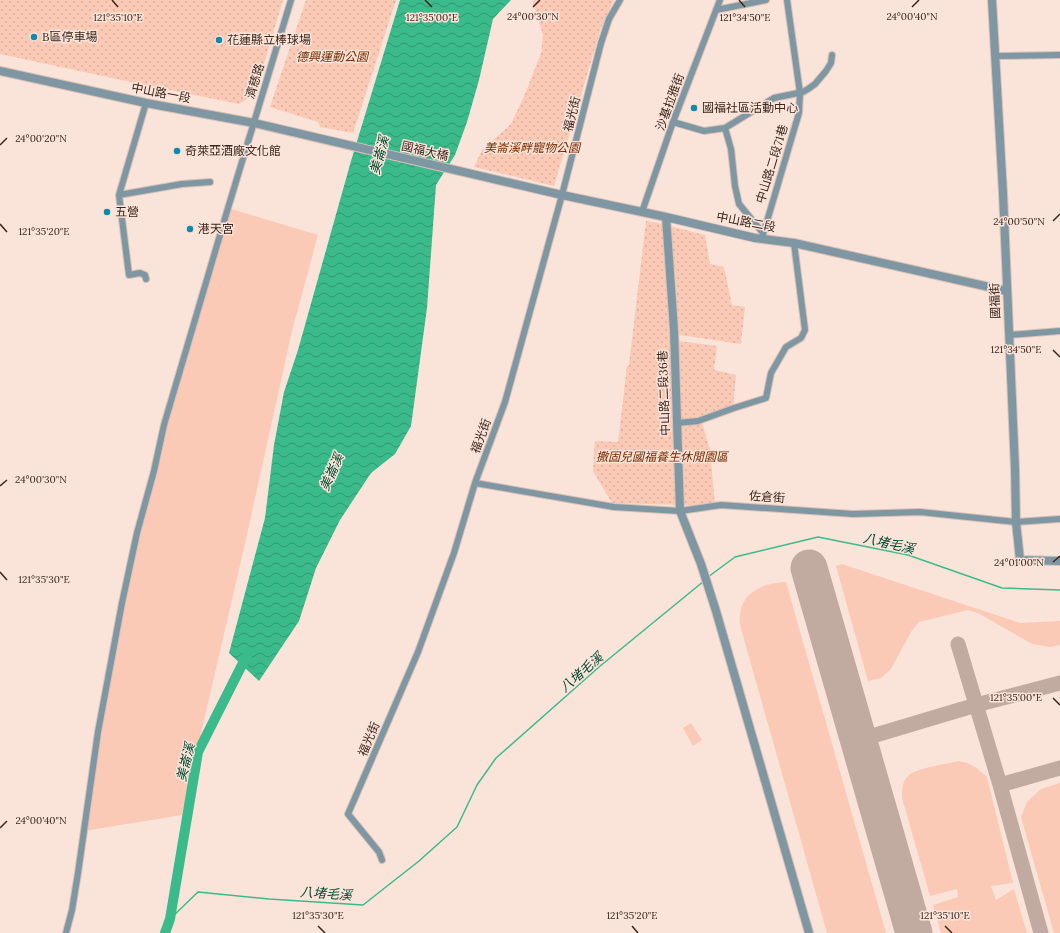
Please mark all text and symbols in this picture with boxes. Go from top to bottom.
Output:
text: 24°00'30"N [507,10,559,23]
text: 24°00'40"N [886,10,938,23]
text: 121°35'10"E [93,11,143,24]
text: 121°35'00"E [406,11,458,24]
text: 121°34'50"E [720,11,771,24]
place label: B區停車場 [42,29,97,44]
marker: B區停車場 [29,32,39,42]
place label: 花蓮縣立棒球場 [227,32,311,47]
marker: 花蓮縣立棒球場 [214,35,224,45]
park label: 德興運動公園 [296,49,370,64]
street label: 濟慈路 [242,61,267,100]
street label: 沙基拉雅街 [652,71,687,133]
street label: 中山路一段 [130,79,192,106]
street label: 福光街 [560,95,583,133]
place label: 國福社區活動中心 [702,100,798,115]
marker: 國福社區活動中心 [689,103,699,113]
street label: 中山路二段71巷 [752,122,791,205]
text: 24°00'20"N [15,132,67,145]
water label: 美崙溪 [366,132,393,176]
street label: 國福大橋 [400,138,450,163]
park label: 美崙溪畔寵物公園 [484,140,582,155]
place label: 奇萊亞酒廠文化館 [185,143,281,158]
marker: 奇萊亞酒廠文化館 [172,146,182,156]
place label: 五營 [115,204,139,219]
marker: 五營 [102,207,112,217]
street label: 中山路二段 [715,208,777,235]
text: 24°00'50"N [993,215,1045,228]
place label: 港天宮 [198,221,234,236]
marker: 港天宮 [185,224,195,234]
text: 121°35'20"E [18,225,70,238]
street label: 國福街 [986,283,1003,319]
text: 121°34'50"E [991,343,1042,356]
street label: 中山路二段36巷 [655,350,672,436]
street label: 福光街 [467,416,494,455]
water label: 美崙溪 [316,449,348,493]
park label: 撒固兒國福養生休閒園區 [596,449,730,464]
text: 24°00'30"N [15,473,67,486]
street label: 佐倉街 [749,488,786,505]
water label: 八堵毛溪 [862,529,918,558]
text: 24°01'00"N [994,556,1044,569]
text: 121°35'30"E [18,573,70,586]
water label: 八堵毛溪 [556,648,608,696]
text: 121°35'00"E [990,691,1042,704]
street label: 福光街 [355,719,382,758]
water label: 美崙溪 [173,739,199,783]
text: 24°00'40"N [15,814,67,827]
water label: 八堵毛溪 [299,883,354,904]
text: 121°35'30"E [292,909,344,922]
text: 121°35'20"E [606,909,658,922]
text: 121°35'10"E [920,909,970,922]

